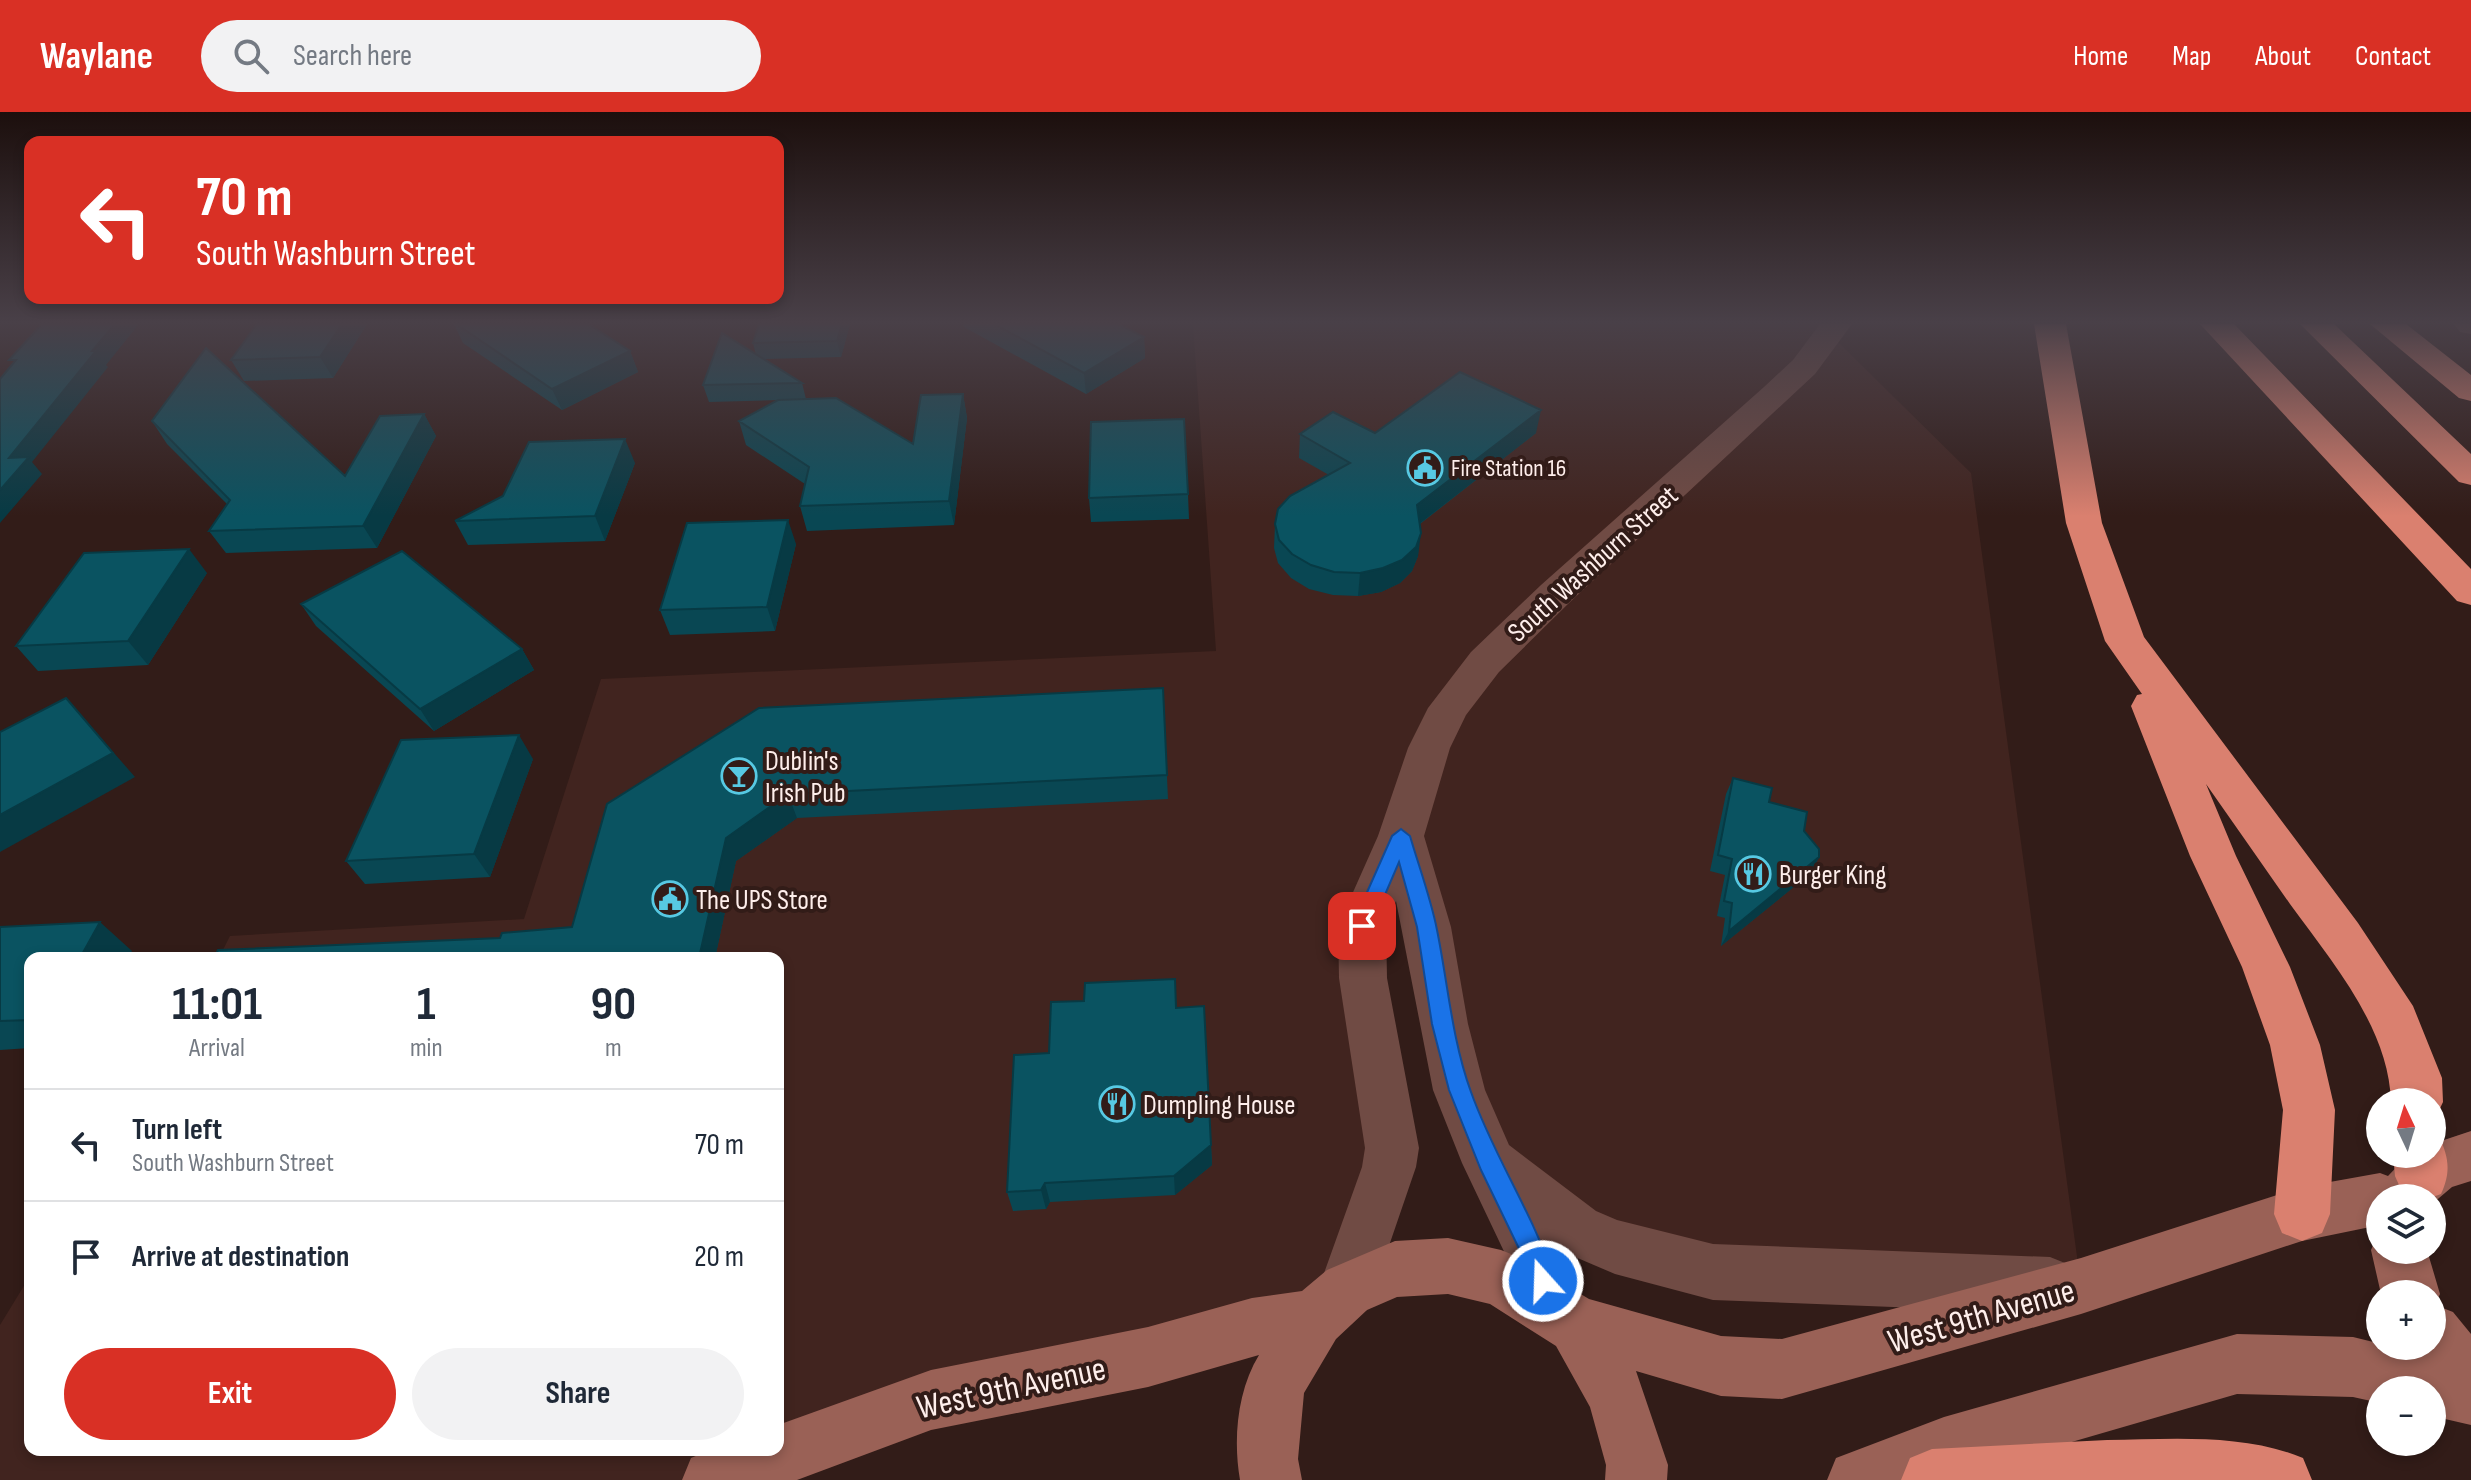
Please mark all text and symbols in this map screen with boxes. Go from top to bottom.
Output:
search box [201,20,761,92]
text: Waylane [40,34,153,79]
icon: search [229,34,273,78]
text: Search here [293,38,412,74]
text: Home [2073,40,2128,73]
text: Map [2172,40,2211,73]
text: About [2255,40,2311,73]
text: Contact [2355,40,2431,73]
text: 70 m [196,165,293,232]
icon: left [64,168,168,272]
text: South Washburn Street [196,233,476,276]
public building icon: Fire Station 16 [1406,449,1444,487]
place label: Fire Station 16 [1451,454,1566,483]
street label: South Washburn Street [1501,479,1685,649]
place label: Dublin's Irish Pub [765,745,846,810]
bar icon: Dublin's Irish Pub [720,757,758,795]
restaurant icon: Burger King [1734,855,1772,893]
place label: Burger King [1779,859,1886,892]
public building icon: The UPS Store [651,880,689,918]
place label: The UPS Store [696,884,828,917]
pin [1328,892,1396,960]
icon: arrive [1340,904,1384,948]
text: 11:01 [172,976,262,1033]
text: 1 [417,976,436,1033]
text: 90 [590,976,636,1033]
text: Arrival [189,1033,245,1064]
text: min [410,1033,443,1064]
text: m [605,1033,622,1064]
restaurant icon: Dumpling House [1098,1085,1136,1123]
north arrow [2366,1088,2446,1168]
map controls [2366,1088,2446,1456]
place label: Dumpling House [1143,1089,1296,1122]
text: Turn left [132,1112,222,1148]
icon: left [64,1123,108,1167]
text: 70 m [695,1127,744,1163]
text: South Washburn Street [132,1148,334,1179]
button: layers [2366,1184,2446,1264]
icon: arrive [64,1235,108,1279]
text: Arrive at destination [132,1239,349,1275]
text: 20 m [694,1239,744,1275]
position arrow [1501,1239,1585,1323]
street label: West 9th Avenue [1883,1270,2079,1363]
button: + [2366,1280,2446,1360]
button: Exit [64,1348,396,1440]
button: Share [412,1348,744,1440]
street label: West 9th Avenue [913,1348,1109,1428]
button: − [2366,1376,2446,1456]

